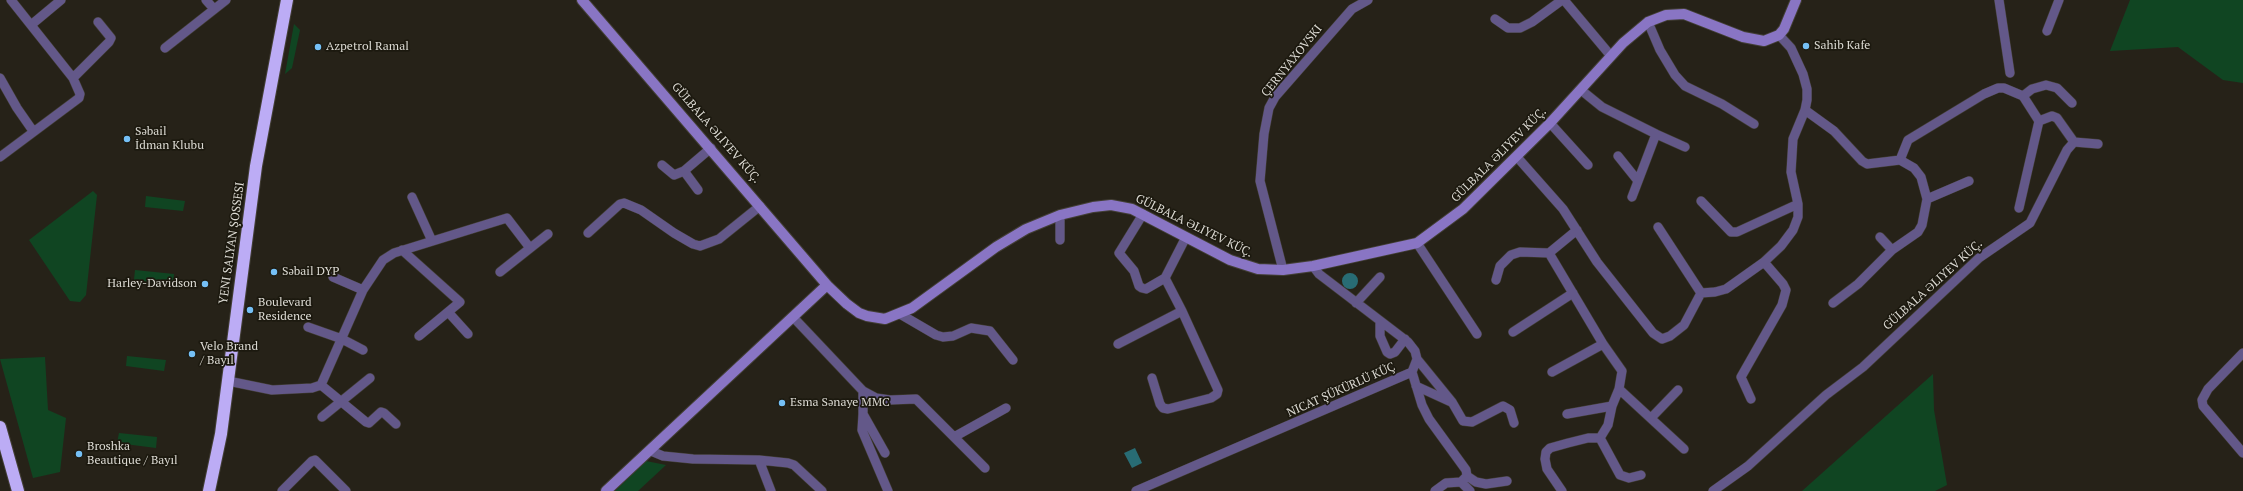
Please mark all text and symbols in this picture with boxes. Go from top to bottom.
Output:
street label: ÇERNYAXOVSKI [1259,22,1325,100]
place label: Sahib Kafe [1814,39,1870,53]
place label: Azpetrol Ramal [326,40,409,54]
marker: Sahib Kafe [1801,41,1811,51]
marker: Azpetrol Ramal [313,42,323,52]
street label: GÜLBALA ƏLIYEV KÜÇ. [668,80,764,186]
street label: GÜLBALA ƏLIYEV KÜÇ. [1449,105,1549,205]
place label: Səbail İdman Klubu [135,125,204,153]
marker: Səbail İdman Klubu [122,134,132,144]
street label: YENI SALYAN ŞOSSESI [216,181,248,305]
street label: GÜLBALA ƏLIYEV KÜÇ. [1133,191,1255,261]
street label: GÜLBALA ƏLIYEV KÜÇ. [1880,237,1986,333]
place label: Səbail DYP [282,265,339,279]
marker: Səbail DYP [269,267,279,277]
place label: Harley-Davidson [107,277,197,291]
marker: Harley-Davidson [200,279,210,289]
place label: Boulevard Residence [258,296,312,324]
marker: Boulevard Residence [245,305,255,315]
place label: Velo Brand / Bayıl [200,340,258,368]
marker: Velo Brand / Bayıl [187,349,197,359]
street label: NICAT ŞÜKÜRLÜ KÜÇ [1285,360,1397,420]
place label: Esma Sənaye MMC [790,396,890,410]
marker: Esma Sənaye MMC [777,398,787,408]
place label: Broshka Beautique / Bayıl [87,440,178,468]
marker: Broshka Beautique / Bayıl [74,449,84,459]

